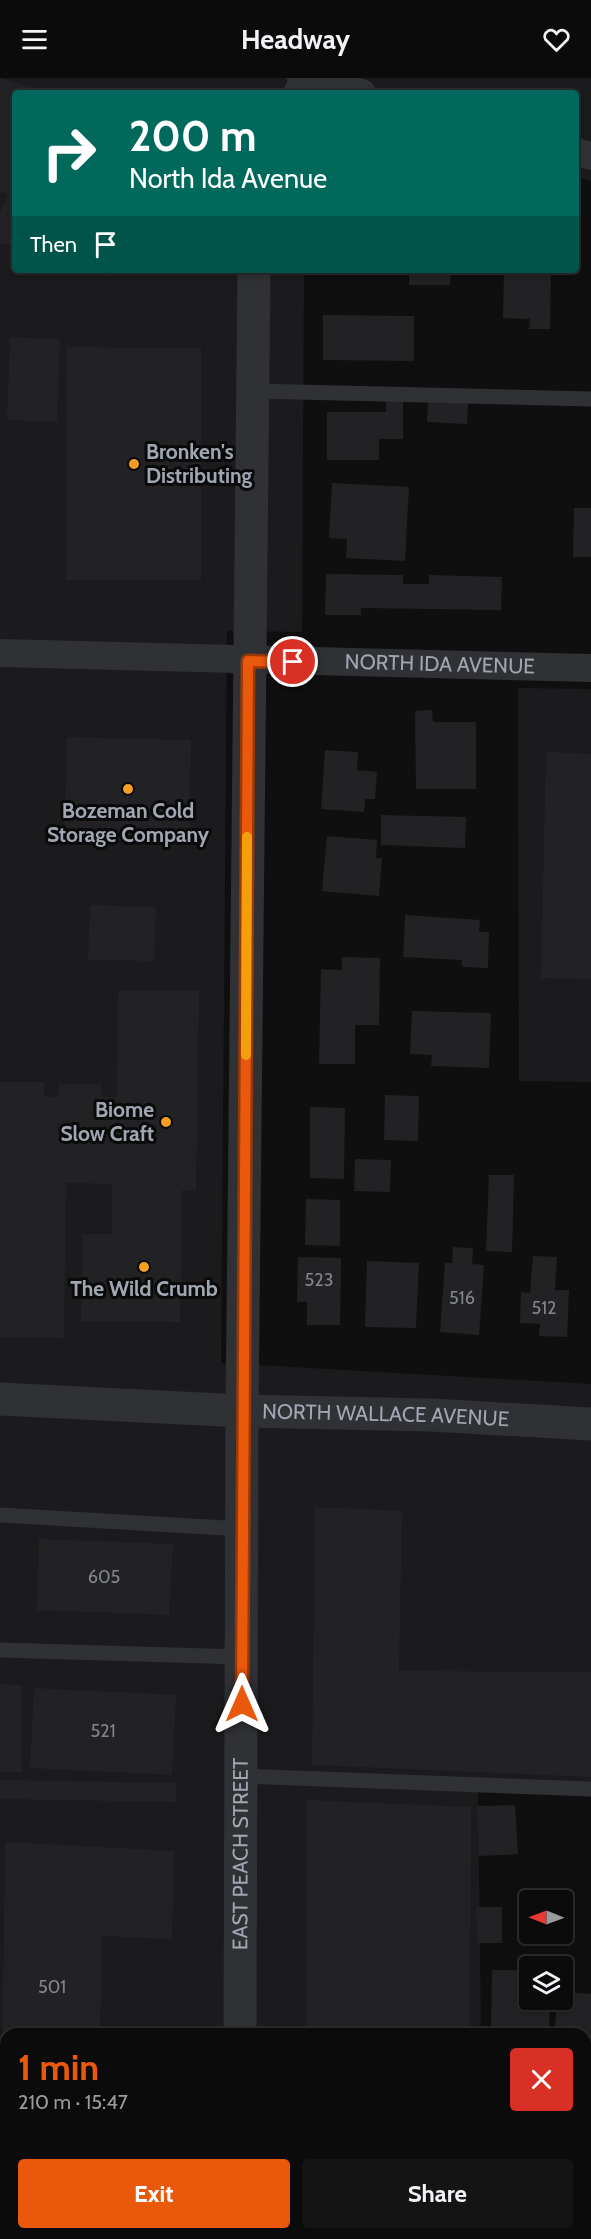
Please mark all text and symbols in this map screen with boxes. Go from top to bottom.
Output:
icon: menu [18,23,51,56]
text: Headway [241,23,350,56]
icon: heart [540,23,573,56]
text: 200 m [129,110,256,162]
icon: right [30,114,108,192]
text: North Ida Avenue [129,162,327,195]
icon: arrive [89,228,122,261]
text: Then [30,231,77,258]
place label: Bronken's Distributing [146,439,253,488]
marker: Bronken's Distributing [127,457,141,471]
pin [267,636,318,687]
icon: arrive [276,645,309,678]
street label: NORTH IDA AVENUE [344,649,535,679]
marker: Bozeman Cold Storage Company [121,782,135,796]
place label: Bozeman Cold Storage Company [47,798,210,847]
place label: Biome Slow Craft [60,1097,154,1146]
marker: Biome Slow Craft [159,1115,173,1129]
marker: The Wild Crumb [137,1260,151,1274]
house number: 523 [305,1269,333,1291]
place label: The Wild Crumb [70,1276,218,1301]
house number: 516 [449,1287,475,1309]
house number: 512 [531,1297,557,1319]
street label: NORTH WALLACE AVENUE [262,1398,510,1431]
house number: 605 [88,1566,120,1588]
position arrow [210,1672,274,1736]
house number: 521 [90,1720,116,1742]
street label: EAST PEACH STREET [227,1758,253,1950]
north arrow [519,1890,573,1944]
map controls [519,1890,573,2010]
button: layers [519,1956,573,2010]
house number: 501 [38,1976,66,1998]
text: 1 min [18,2045,99,2089]
button: close [510,2048,573,2111]
text: 210 m · 15:47 [18,2090,128,2114]
button: Exit [18,2159,290,2228]
button: Share [302,2159,573,2228]

